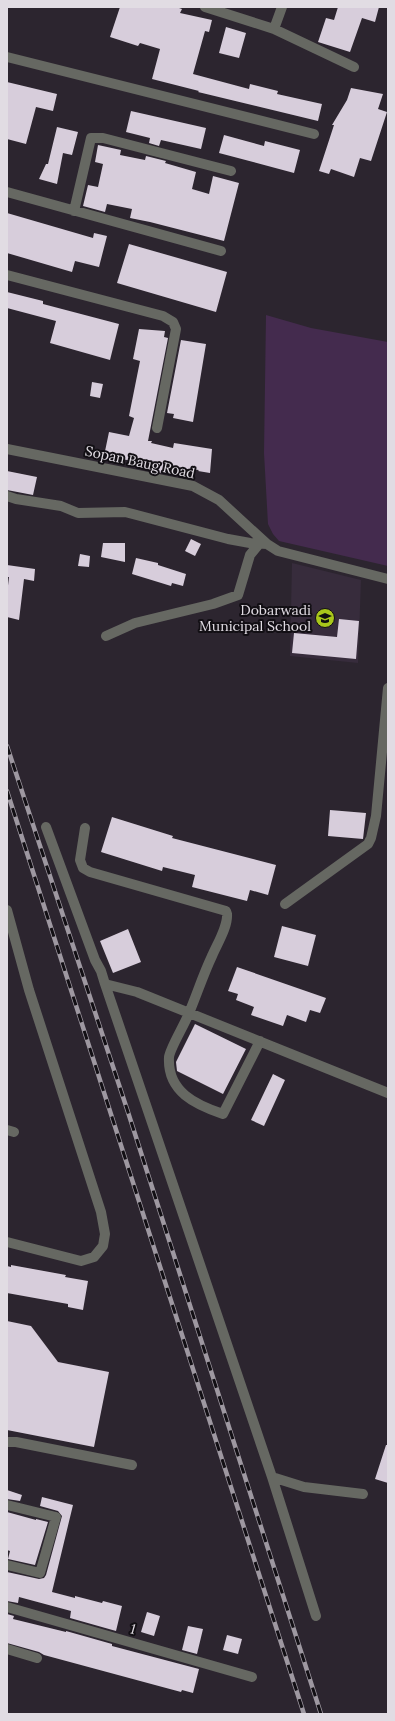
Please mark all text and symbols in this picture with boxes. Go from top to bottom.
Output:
street label: Sopan Baug Road [83,442,197,482]
place label: Dobarwadi Municipal School [199,601,311,635]
school or university icon: Dobarwadi Municipal School [314,607,336,629]
street label: 1 [128,1620,138,1638]

